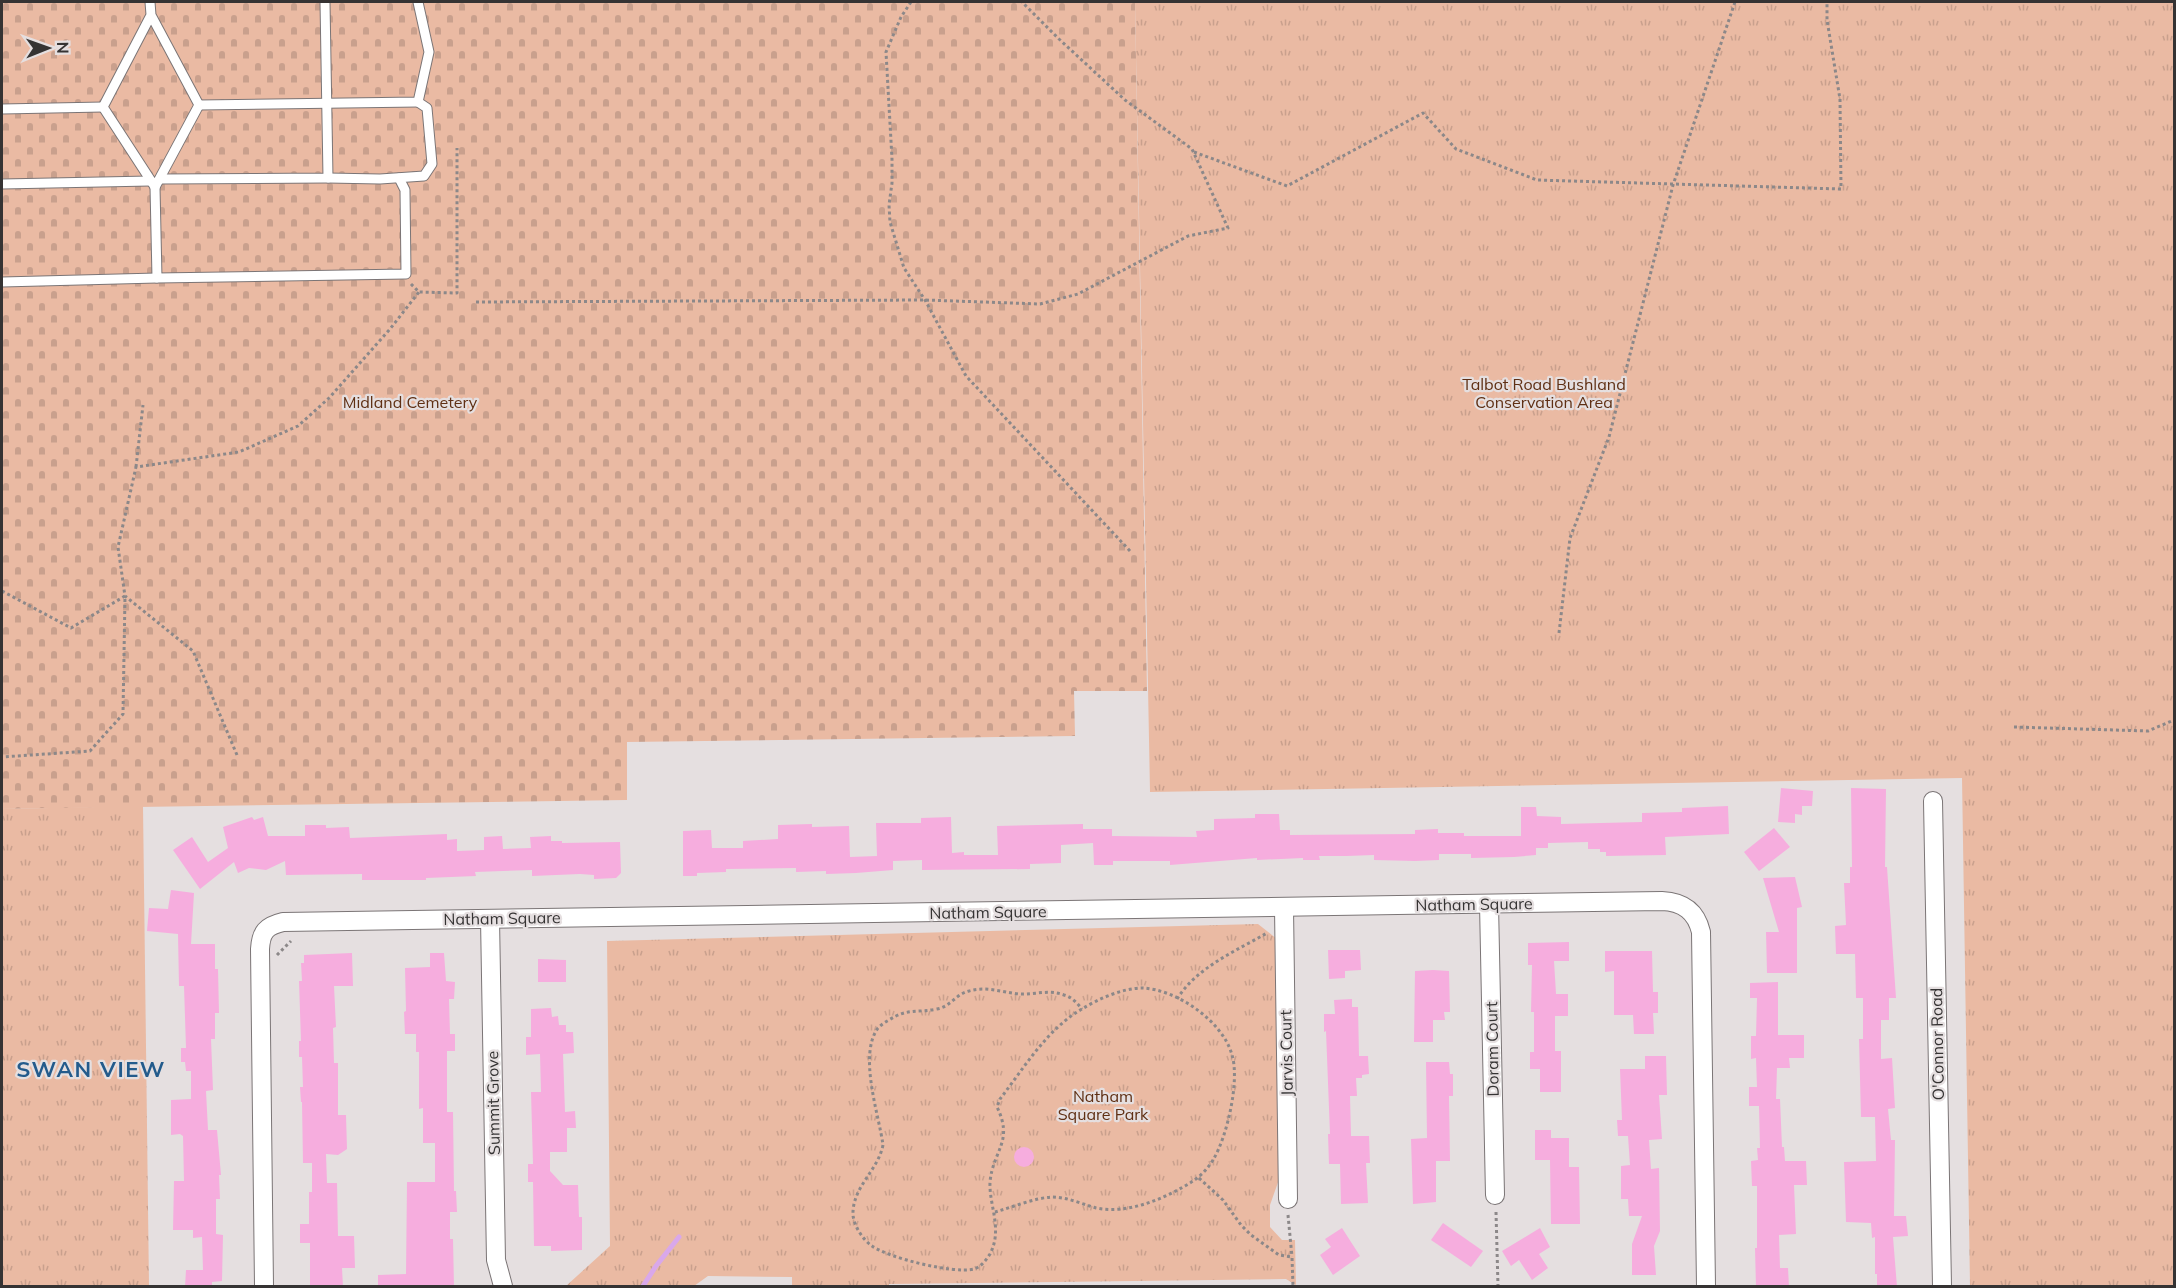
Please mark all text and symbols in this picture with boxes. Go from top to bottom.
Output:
north arrow [18,18,78,78]
text: N [53,42,73,54]
park label: Talbot Road Bushland Conservation Area [1462,374,1626,412]
park label: Midland Cemetery [343,392,478,412]
street label: Natham Square [1415,893,1533,915]
street label: Natham Square [929,901,1047,923]
street label: Natham Square [443,907,561,929]
street label: O'Connor Road [1926,988,1948,1100]
street label: Doram Court [1481,1001,1503,1097]
street label: Jarvis Court [1275,1009,1297,1096]
street label: Summit Grove [482,1051,504,1155]
district label: SWAN VIEW [16,1055,166,1083]
park label: Natham Square Park [1058,1086,1149,1124]

